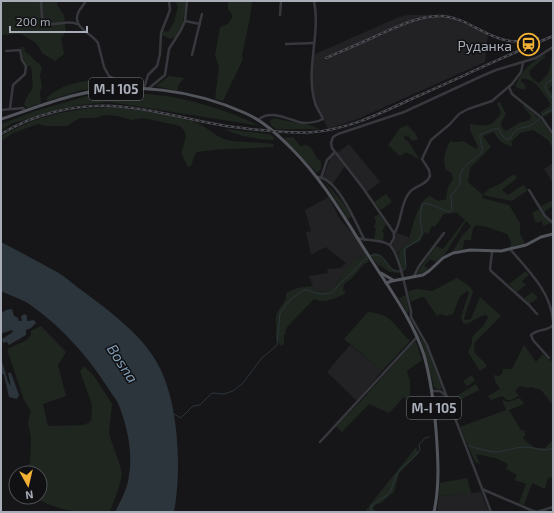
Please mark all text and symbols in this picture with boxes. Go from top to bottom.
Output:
scale bar [10,8,87,34]
text: 200 m [16,14,50,28]
station icon: Руданка [515,32,541,58]
place label: Руданка [458,37,512,54]
road number: M-I 105 [89,78,143,100]
water label: Bosna [104,340,142,386]
road number: M-I 105 [407,397,461,419]
north arrow [8,465,48,505]
text: N [25,488,34,502]

